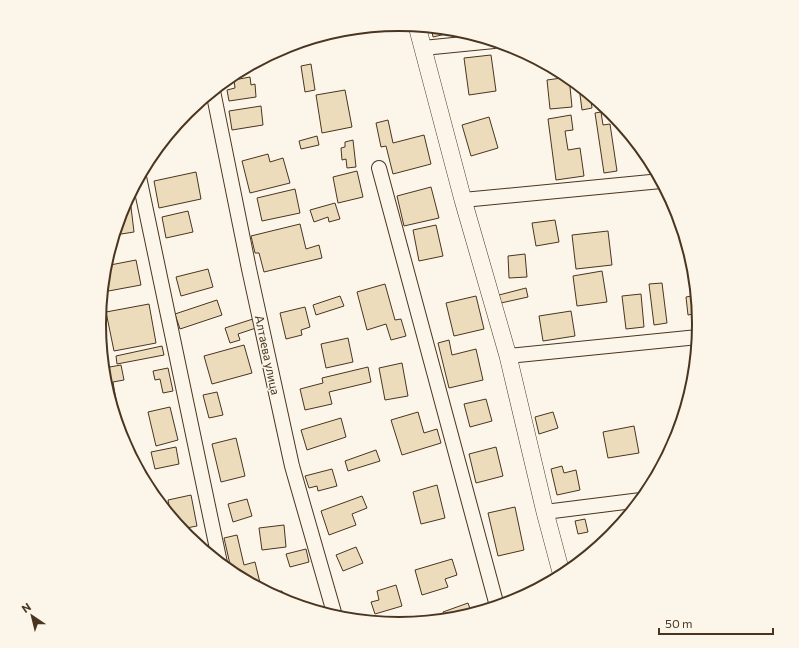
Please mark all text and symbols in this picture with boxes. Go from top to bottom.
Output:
street label: Алтаева улица [253,314,283,396]
north arrow [12,596,52,636]
text: N [19,600,33,615]
scale bar [659,610,773,636]
text: 50 m [665,616,693,630]

